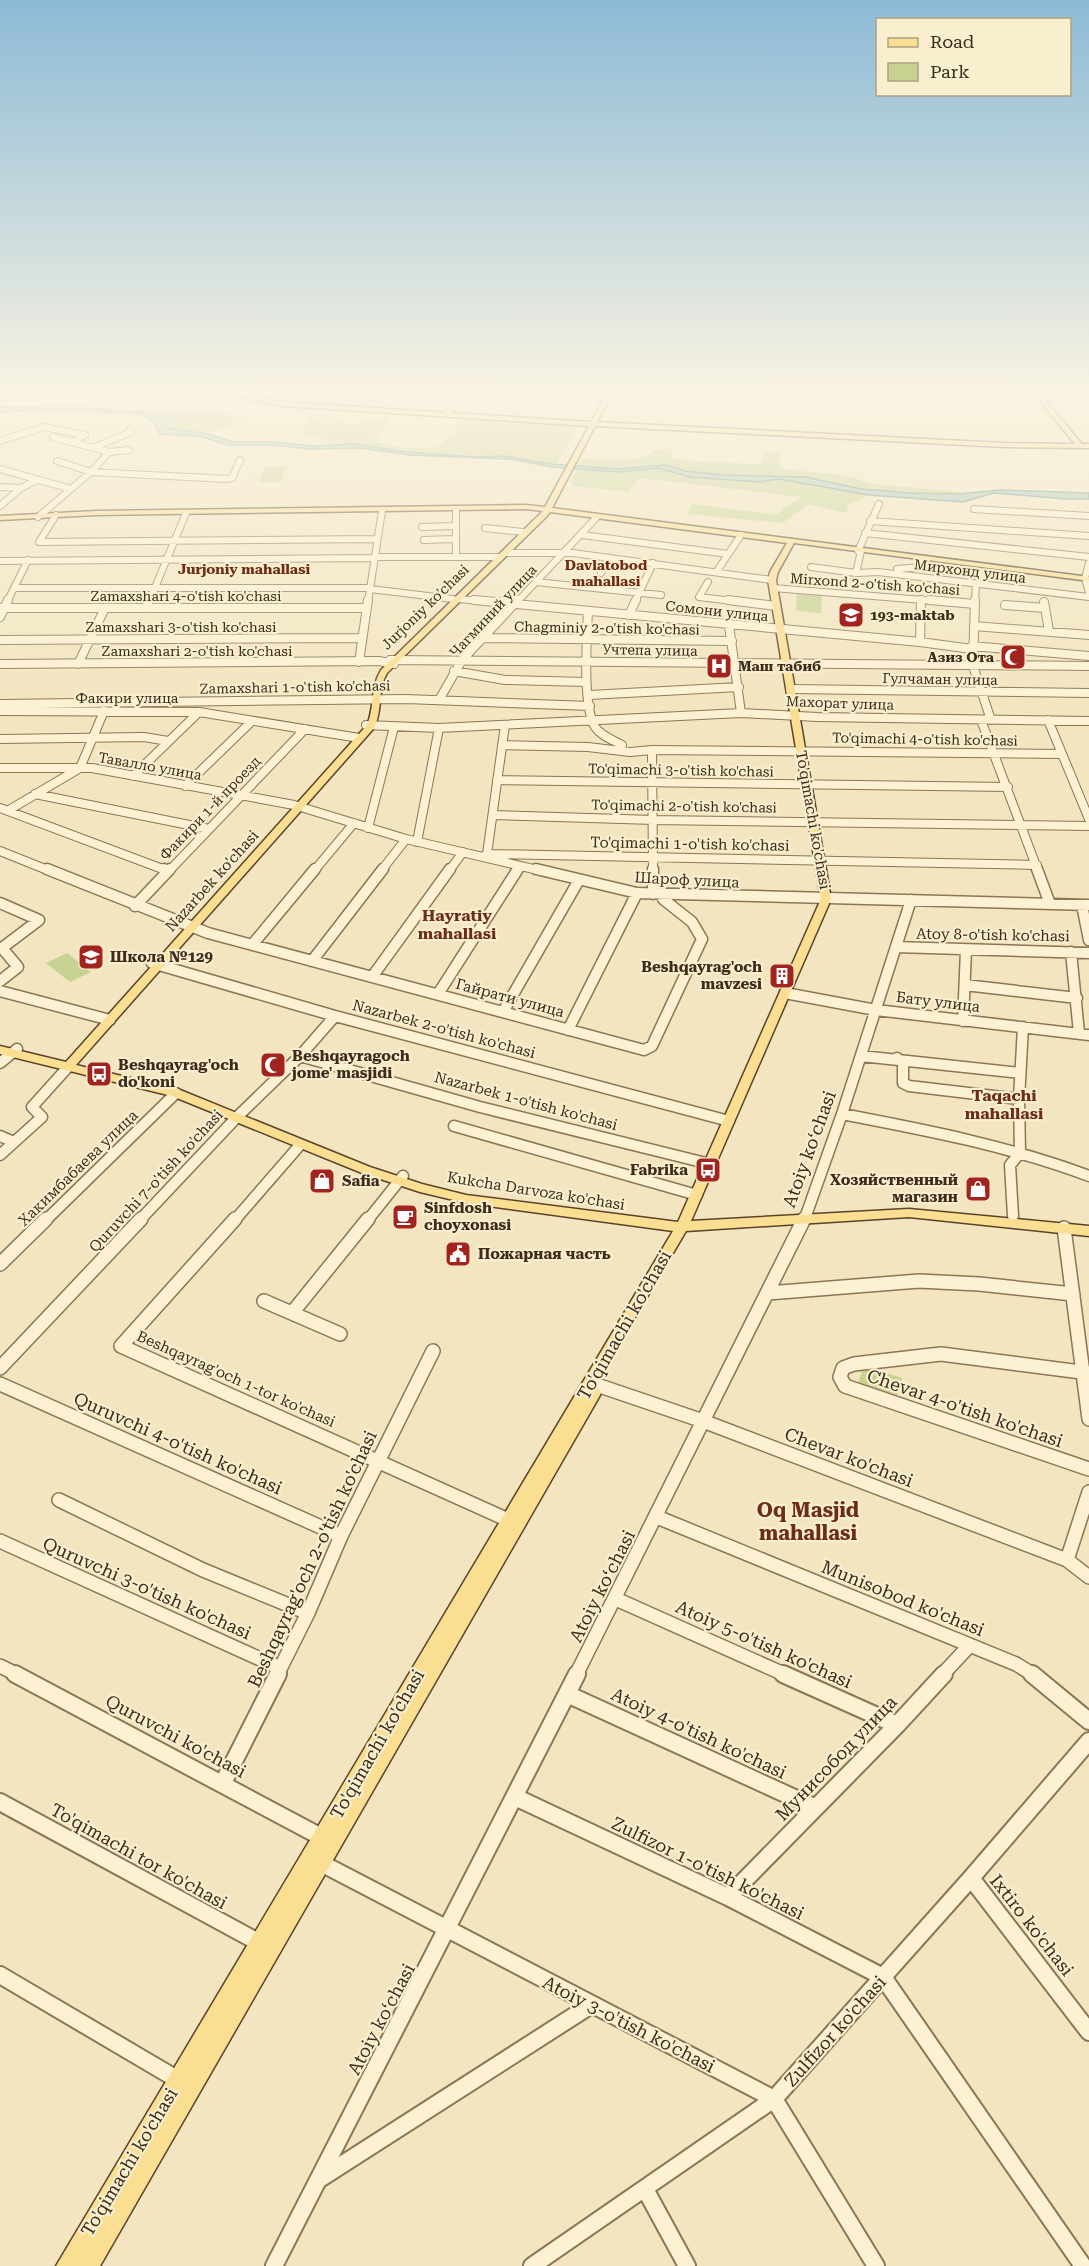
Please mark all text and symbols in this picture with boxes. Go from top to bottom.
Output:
legend [876,18,1071,96]
text: Road [930,31,975,52]
text: Park [930,61,970,82]
street label: Мирхонд улица [913,556,1027,586]
district label: Davlatobod mahallasi [565,557,648,589]
district label: Jurjoniy mahallasi [178,561,310,577]
street label: Jurjoniy ko'chasi [378,561,472,653]
street label: Чагминий улица [446,561,540,660]
street label: Mirxond 2-o'tish ko'chasi [789,570,961,598]
street label: Zamaxshari 4-o'tish ko'chasi [91,588,282,604]
street label: Сомони улица [665,598,770,624]
school or university icon: 193-maktab [836,600,866,630]
place label: 193-maktab [870,607,955,623]
street label: Chagminiy 2-o'tish ko'chasi [514,618,701,638]
street label: Zamaxshari 3-o'tish ko'chasi [86,619,277,635]
street label: Учтепа улица [602,641,698,659]
mosque icon: Азиз Ота [998,642,1028,672]
street label: Zamaxshari 2-o'tish ko'chasi [102,643,293,659]
place label: Азиз Ота [928,649,995,665]
hospital icon: Маш табиб [704,651,734,681]
place label: Маш табиб [738,658,821,674]
street label: Гулчаман улица [882,670,998,688]
street label: Zamaxshari 1-o'tish ko'chasi [199,677,391,697]
street label: Факири улица [76,690,179,706]
street label: Махорат улица [786,693,895,713]
street label: To'qimachi 4-o'tish ko'chasi [832,729,1019,749]
street label: Тавалло улица [97,749,203,783]
street label: To'qimachi ko'chasi [792,749,834,891]
street label: Факири 1-й проезд [156,753,264,863]
street label: To'qimachi 3-o'tish ko'chasi [588,760,775,780]
street label: To'qimachi 2-o'tish ko'chasi [591,796,778,816]
street label: Nazarbek ko'chasi [162,826,263,936]
street label: To'qimachi 1-o'tish ko'chasi [590,833,790,855]
street label: Шароф улица [634,868,740,892]
district label: Hayratiy mahallasi [418,906,497,943]
street label: Atoy 8-o'tish ko'chasi [916,925,1070,945]
school or university icon: Школа №129 [76,942,106,972]
place label: Школа №129 [110,948,213,966]
place label: Beshqayrag'och mavzesi [641,958,762,993]
building icon: Beshqayrag'och mavzesi [767,961,797,991]
street label: Гайрати улица [454,975,566,1021]
street label: Бату улица [895,988,981,1016]
street label: Nazarbek 2-o'tish ko'chasi [351,996,538,1062]
place label: Beshqayragoch jome' masjidi [290,1047,410,1082]
mosque icon: Beshqayragoch jome' masjidi [258,1050,288,1080]
place label: Beshqayrag'och do'koni [118,1056,239,1091]
bus stop icon: Beshqayrag'och do'koni [84,1059,114,1089]
street label: Nazarbek 1-o'tish ko'chasi [433,1068,620,1134]
district label: Taqachi mahallasi [965,1086,1044,1123]
street label: Atoiy koʻchasi [778,1087,840,1210]
street label: Хакимбабаева улица [14,1106,142,1230]
street label: Quruvchi 7-o'tish ko'chasi [85,1106,227,1256]
bus stop icon: Fabrika [693,1155,723,1185]
place label: Fabrika [630,1161,688,1179]
shop icon: Safia [307,1166,337,1196]
street label: Kukcha Darvoza ko'chasi [446,1168,626,1214]
place label: Хозяйственный магазин [830,1171,958,1206]
place label: Safia [342,1172,380,1190]
shop icon: Хозяйственный магазин [963,1174,993,1204]
place label: Sinfdosh choyxonasi [424,1199,511,1234]
cafe icon: Sinfdosh choyxonasi [390,1202,420,1232]
public building icon: Пожарная часть [443,1239,473,1269]
place label: Пожарная часть [478,1245,611,1263]
street label: To'qimachi ko'chasi [573,1246,676,1404]
street label: Beshqayrag'och 1-tor ko'chasi [134,1327,338,1431]
street label: Chevar 4-o'tish ko'chasi [864,1365,1066,1451]
street label: Quruvchi 4-o'tish ko'chasi [71,1387,286,1499]
street label: Chevar ko'chasi [782,1423,916,1491]
street label: Beshqayrag'och 2-o'tish ko'chasi [243,1427,381,1691]
district label: Oq Masjid mahallasi [757,1498,860,1545]
street label: Atoiy koʻchasi [565,1526,639,1645]
street label: Quruvchi 3-o'tish ko'chasi [40,1532,255,1644]
street label: Munisobod ko'chasi [818,1556,988,1640]
street label: Atoiy 5-o'tish ko'chasi [673,1596,856,1692]
street label: To'qimachi ko'chasi [326,1665,429,1823]
street label: Atoiy 4-o'tish ko'chasi [608,1683,790,1783]
street label: Quruvchi ko'chasi [102,1690,250,1782]
street label: Мунисобод улица [771,1691,901,1825]
street label: To'qimachi tor ko'chasi [47,1799,231,1913]
street label: Zulfizor 1-o'tish ko'chasi [608,1812,808,1924]
street label: Ixtiro ko'chasi [986,1870,1078,1980]
street label: Atoiy koʻchasi [343,1960,419,2078]
street label: Atoiy 3-o'tish ko'chasi [539,1971,719,2077]
street label: Zulfizor ko'chasi [780,1971,890,2091]
street label: To'qimachi ko'chasi [76,2084,182,2240]

